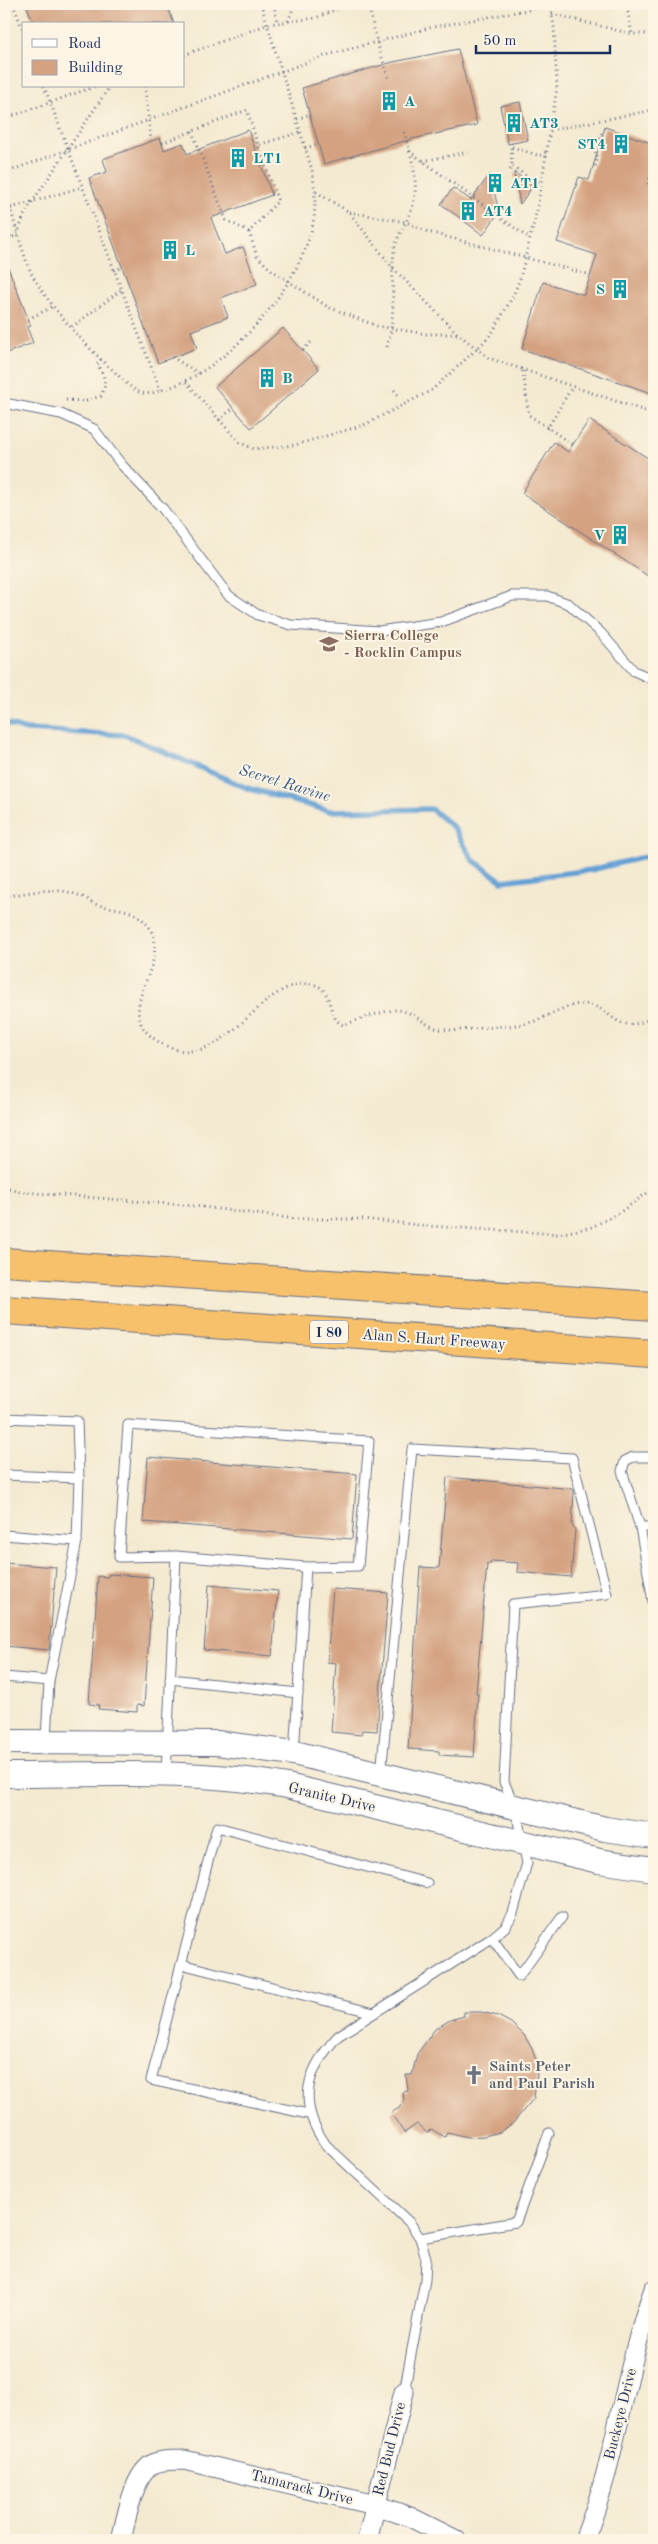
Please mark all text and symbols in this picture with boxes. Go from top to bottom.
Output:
legend [22,22,185,88]
scale bar [476,22,609,54]
text: 50 m [483,34,517,49]
text: Road [68,37,102,52]
text: Building [68,61,123,76]
building icon: A [378,90,400,112]
place label: A [404,95,415,110]
building icon: AT3 [503,112,525,134]
place label: AT3 [529,117,559,132]
building icon: ST4 [610,133,632,155]
place label: ST4 [577,138,606,153]
building icon: LT1 [227,147,249,169]
place label: LT1 [253,152,283,167]
building icon: AT1 [484,172,506,194]
place label: AT1 [510,177,540,192]
building icon: AT4 [457,200,479,222]
place label: AT4 [483,205,513,220]
building icon: L [159,239,181,261]
place label: L [185,244,195,259]
building icon: S [609,278,631,300]
place label: S [596,283,605,298]
building icon: B [256,367,278,389]
place label: B [282,372,293,387]
building icon: V [609,524,631,546]
place label: V [593,529,605,544]
place label: Sierra College - Rocklin Campus [344,629,462,661]
school or university icon: Sierra College - Rocklin Campus [318,633,340,655]
water label: Secret Ravine [237,762,332,806]
road number: I 80 [310,1320,348,1344]
street label: Alan S. Hart Freeway [361,1328,506,1353]
street label: Granite Drive [287,1781,377,1816]
place label: Saints Peter and Paul Parish [489,2060,595,2092]
church icon: Saints Peter and Paul Parish [463,2064,485,2086]
street label: Buckeye Drive [603,2367,640,2462]
street label: Red Bud Drive [372,2401,409,2498]
street label: Tamarack Drive [249,2469,354,2508]

